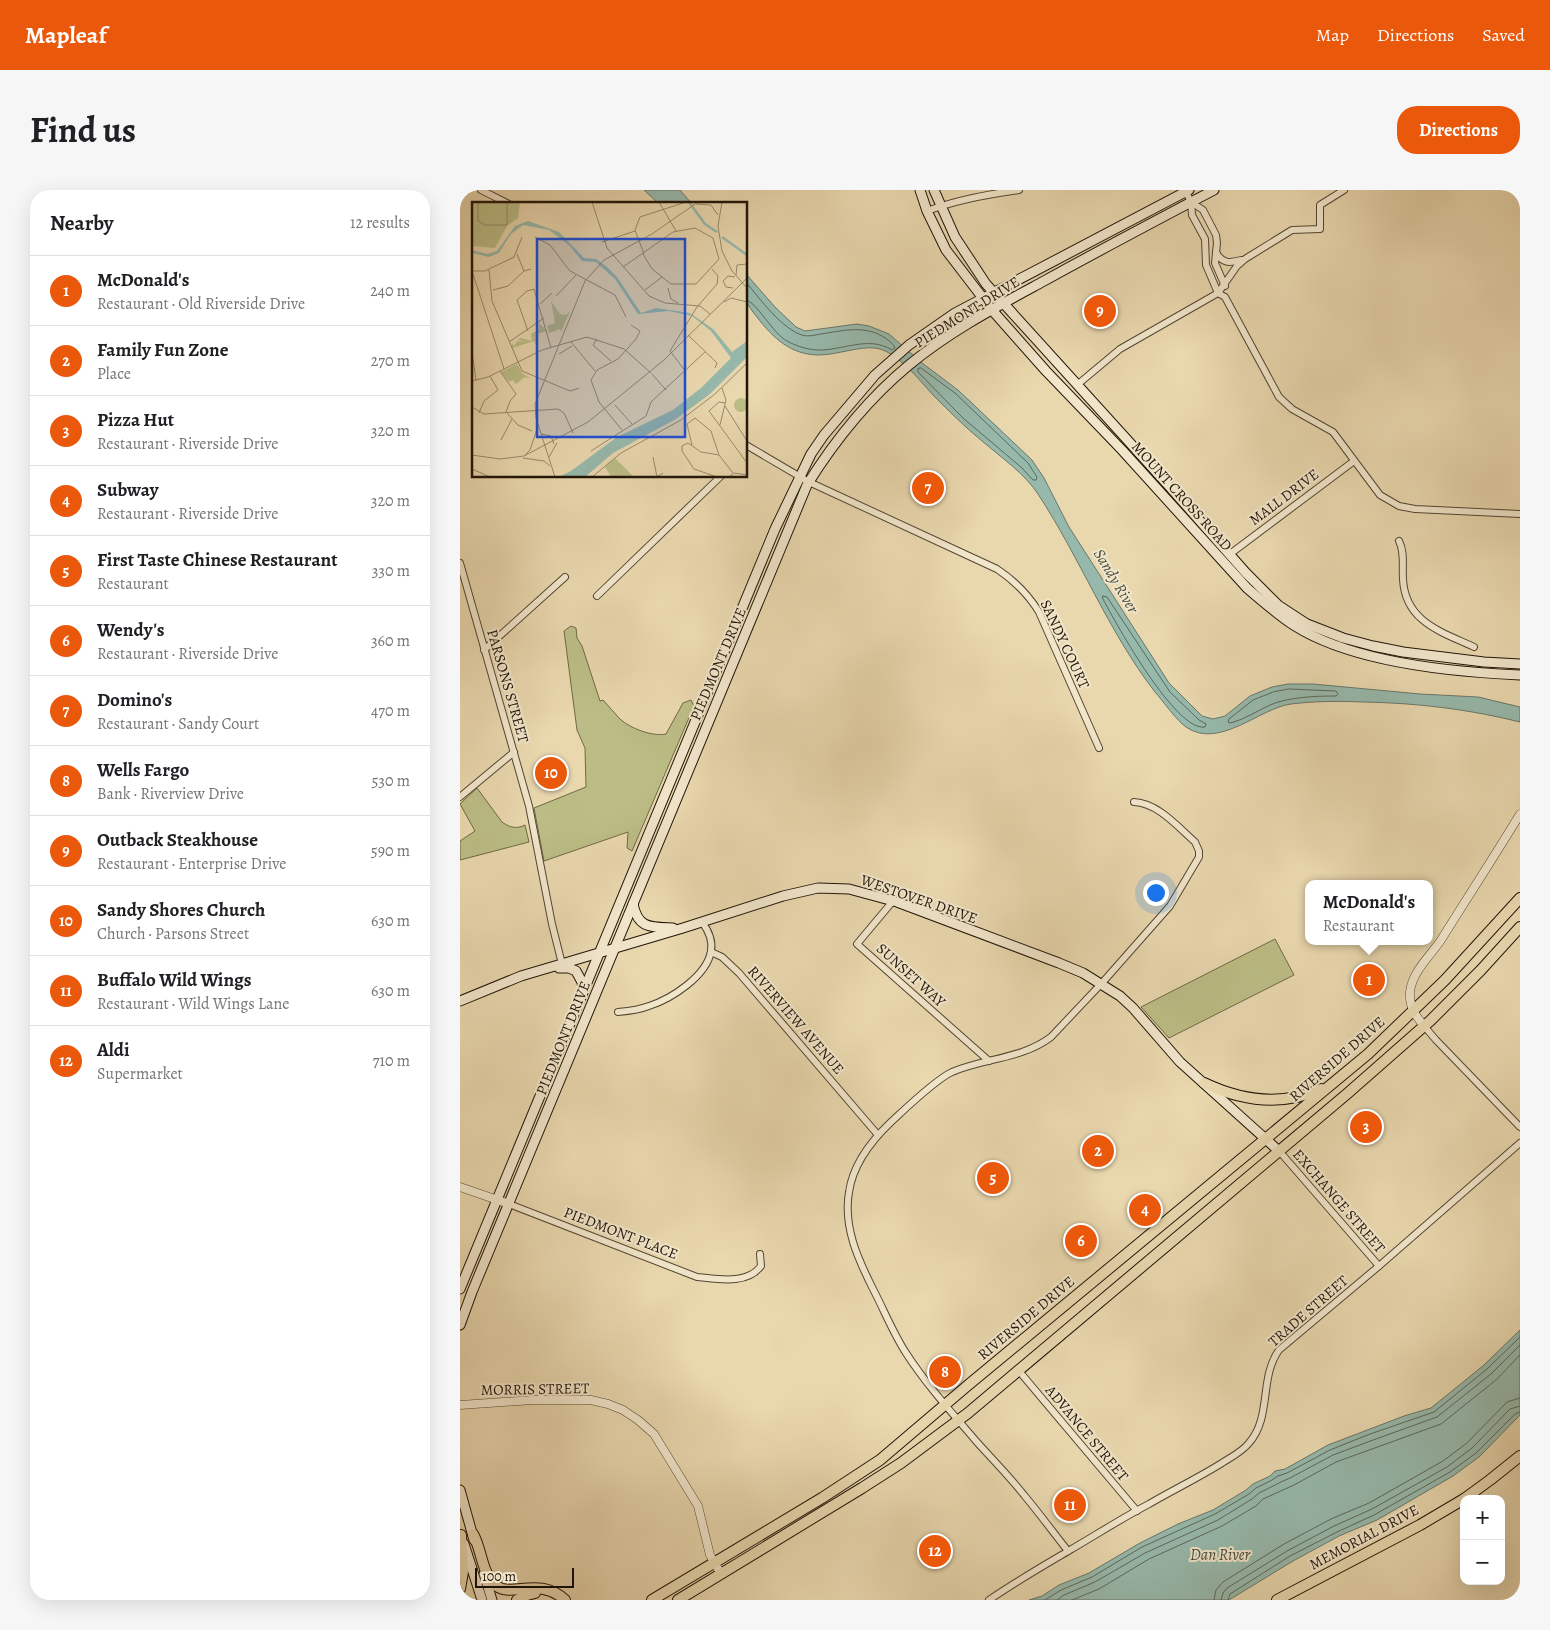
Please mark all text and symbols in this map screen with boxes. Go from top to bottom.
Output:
text: Mapleaf [25,19,107,51]
text: Map [1316,23,1349,47]
text: Directions [1377,23,1454,47]
text: Saved [1482,23,1525,47]
text: Find us [30,106,136,154]
button: Directions [1397,106,1520,154]
inset map [472,202,748,478]
text: Nearby [50,209,113,237]
text: 12 results [350,212,410,234]
text: McDonald's [97,267,189,293]
street label: PIEDMONT DRIVE [910,272,1024,352]
text: 1 [63,280,69,302]
text: 240 m [370,280,410,302]
pin: 9 [1084,292,1116,330]
text: Restaurant · Old Riverside Drive [97,293,305,315]
text: Family Fun Zone [97,337,228,363]
text: 2 [62,350,70,372]
text: 270 m [371,350,410,372]
text: Place [97,363,131,385]
text: Pizza Hut [97,407,174,433]
text: 3 [63,420,69,442]
text: 320 m [371,420,410,442]
text: Restaurant · Riverside Drive [97,433,278,455]
street label: MOUNT CROSS ROAD [1127,437,1237,555]
street label: MALL DRIVE [1245,464,1323,530]
pin: 7 [912,469,944,507]
text: Subway [97,477,159,503]
text: 4 [62,490,70,512]
text: 320 m [371,490,410,512]
text: Restaurant · Riverside Drive [97,503,278,525]
water label: Sandy River [1088,545,1144,618]
text: First Taste Chinese Restaurant [97,547,338,573]
text: 5 [63,560,69,582]
text: 330 m [372,560,410,582]
text: Restaurant [97,573,169,595]
street label: SANDY COURT [1036,596,1095,692]
street label: PIEDMONT DRIVE [685,604,751,724]
text: Wendy's [97,617,165,643]
street label: PARSONS STREET [482,627,534,746]
text: 6 [62,630,70,652]
text: 360 m [371,630,410,652]
text: Restaurant · Riverside Drive [97,643,278,665]
text: Domino's [97,687,172,713]
text: 7 [63,700,69,722]
text: 470 m [371,700,410,722]
text: Restaurant · Sandy Court [97,713,259,735]
pin: 10 [535,754,567,792]
text: Wells Fargo [97,757,189,783]
text: 8 [62,770,70,792]
text: 530 m [371,770,410,792]
text: Bank · Riverview Drive [97,783,244,805]
text: Outback Steakhouse [97,827,258,853]
text: 9 [62,840,70,862]
text: 590 m [371,840,410,862]
text: Restaurant · Enterprise Drive [97,853,286,875]
street label: WESTOVER DRIVE [857,869,980,928]
your location [1143,880,1169,906]
popup [1305,880,1433,945]
text: McDonald's [1323,889,1415,915]
text: Sandy Shores Church [97,897,265,923]
text: 10 [59,910,73,932]
text: 630 m [371,910,410,932]
text: Restaurant [1323,915,1395,937]
text: Church · Parsons Street [97,923,249,945]
street label: SUNSET WAY [872,939,951,1012]
street label: RIVERVIEW AVENUE [743,961,849,1079]
pin: 1 [1353,961,1385,999]
text: Buffalo Wild Wings [97,967,252,993]
street label: PIEDMONT DRIVE [531,978,595,1098]
text: 11 [60,980,72,1002]
text: 630 m [371,980,410,1002]
text: Restaurant · Wild Wings Lane [97,993,289,1015]
street label: RIVERSIDE DRIVE [1285,1012,1389,1106]
text: Aldi [97,1037,130,1063]
text: 12 [59,1050,73,1072]
text: 710 m [373,1050,410,1072]
text: Supermarket [97,1063,183,1085]
pin: 3 [1350,1108,1382,1146]
pin: 2 [1082,1132,1114,1170]
street label: EXCHANGE STREET [1288,1145,1390,1258]
pin: 5 [977,1159,1009,1197]
pin: 4 [1129,1191,1161,1229]
street label: PIEDMONT PLACE [561,1202,681,1264]
pin: 6 [1065,1222,1097,1260]
street label: TRADE STREET [1264,1270,1353,1351]
street label: RIVERSIDE DRIVE [973,1272,1079,1364]
pin: 8 [929,1353,961,1391]
street label: MORRIS STREET [480,1378,590,1400]
street label: ADVANCE STREET [1040,1380,1134,1486]
pin: 11 [1054,1486,1086,1524]
map controls [1460,1495,1505,1585]
button: + [1460,1495,1505,1540]
street label: MEMORIAL DRIVE [1306,1500,1422,1574]
pin: 12 [919,1532,951,1570]
button: − [1460,1540,1505,1585]
water label: Dan River [1190,1544,1250,1566]
scale bar [475,1565,574,1588]
text: 100 m [482,1567,516,1586]

